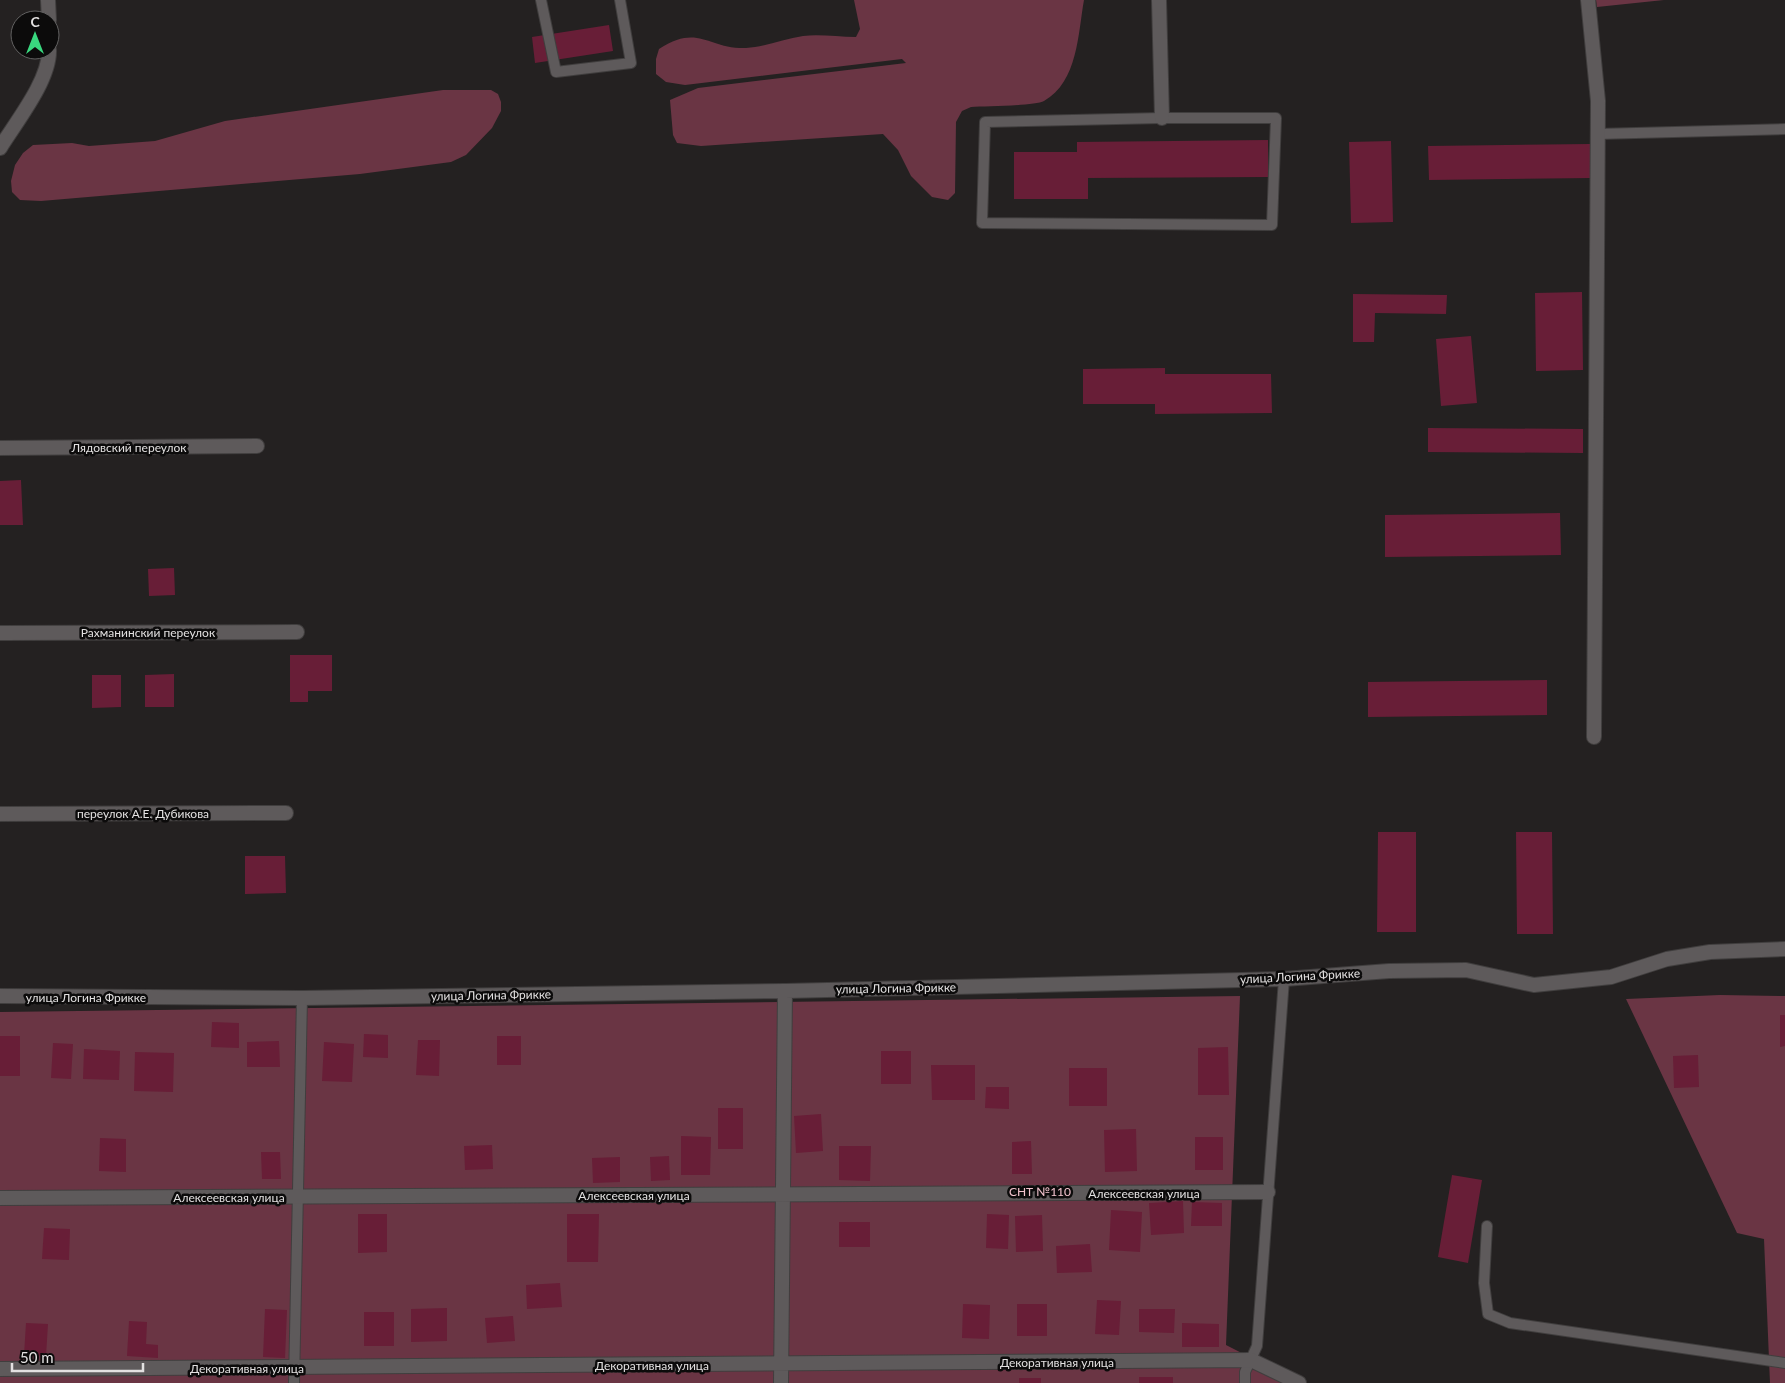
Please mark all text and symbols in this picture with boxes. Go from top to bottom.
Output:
north arrow [10,10,60,60]
text: С [30,13,40,30]
street label: Лядовский переулок [70,440,187,455]
street label: Рахманинский переулок [81,625,216,640]
street label: переулок А.Е. Дубикова [77,806,209,821]
street label: улица Логина Фрикке [1240,965,1360,987]
street label: улица Логина Фрикке [836,979,956,997]
street label: улица Логина Фрикке [431,986,551,1004]
street label: улица Логина Фрикке [26,990,146,1005]
park label: СНТ №110 [1009,1184,1071,1199]
street label: Алексеевская улица [1088,1186,1200,1201]
street label: Алексеевская улица [578,1188,690,1203]
street label: Алексеевская улица [173,1190,285,1205]
scale bar [12,1340,144,1372]
text: 50 m [20,1348,54,1366]
street label: Декоративная улица [1000,1355,1114,1370]
street label: Декоративная улица [595,1358,709,1373]
street label: Декоративная улица [190,1361,304,1376]

